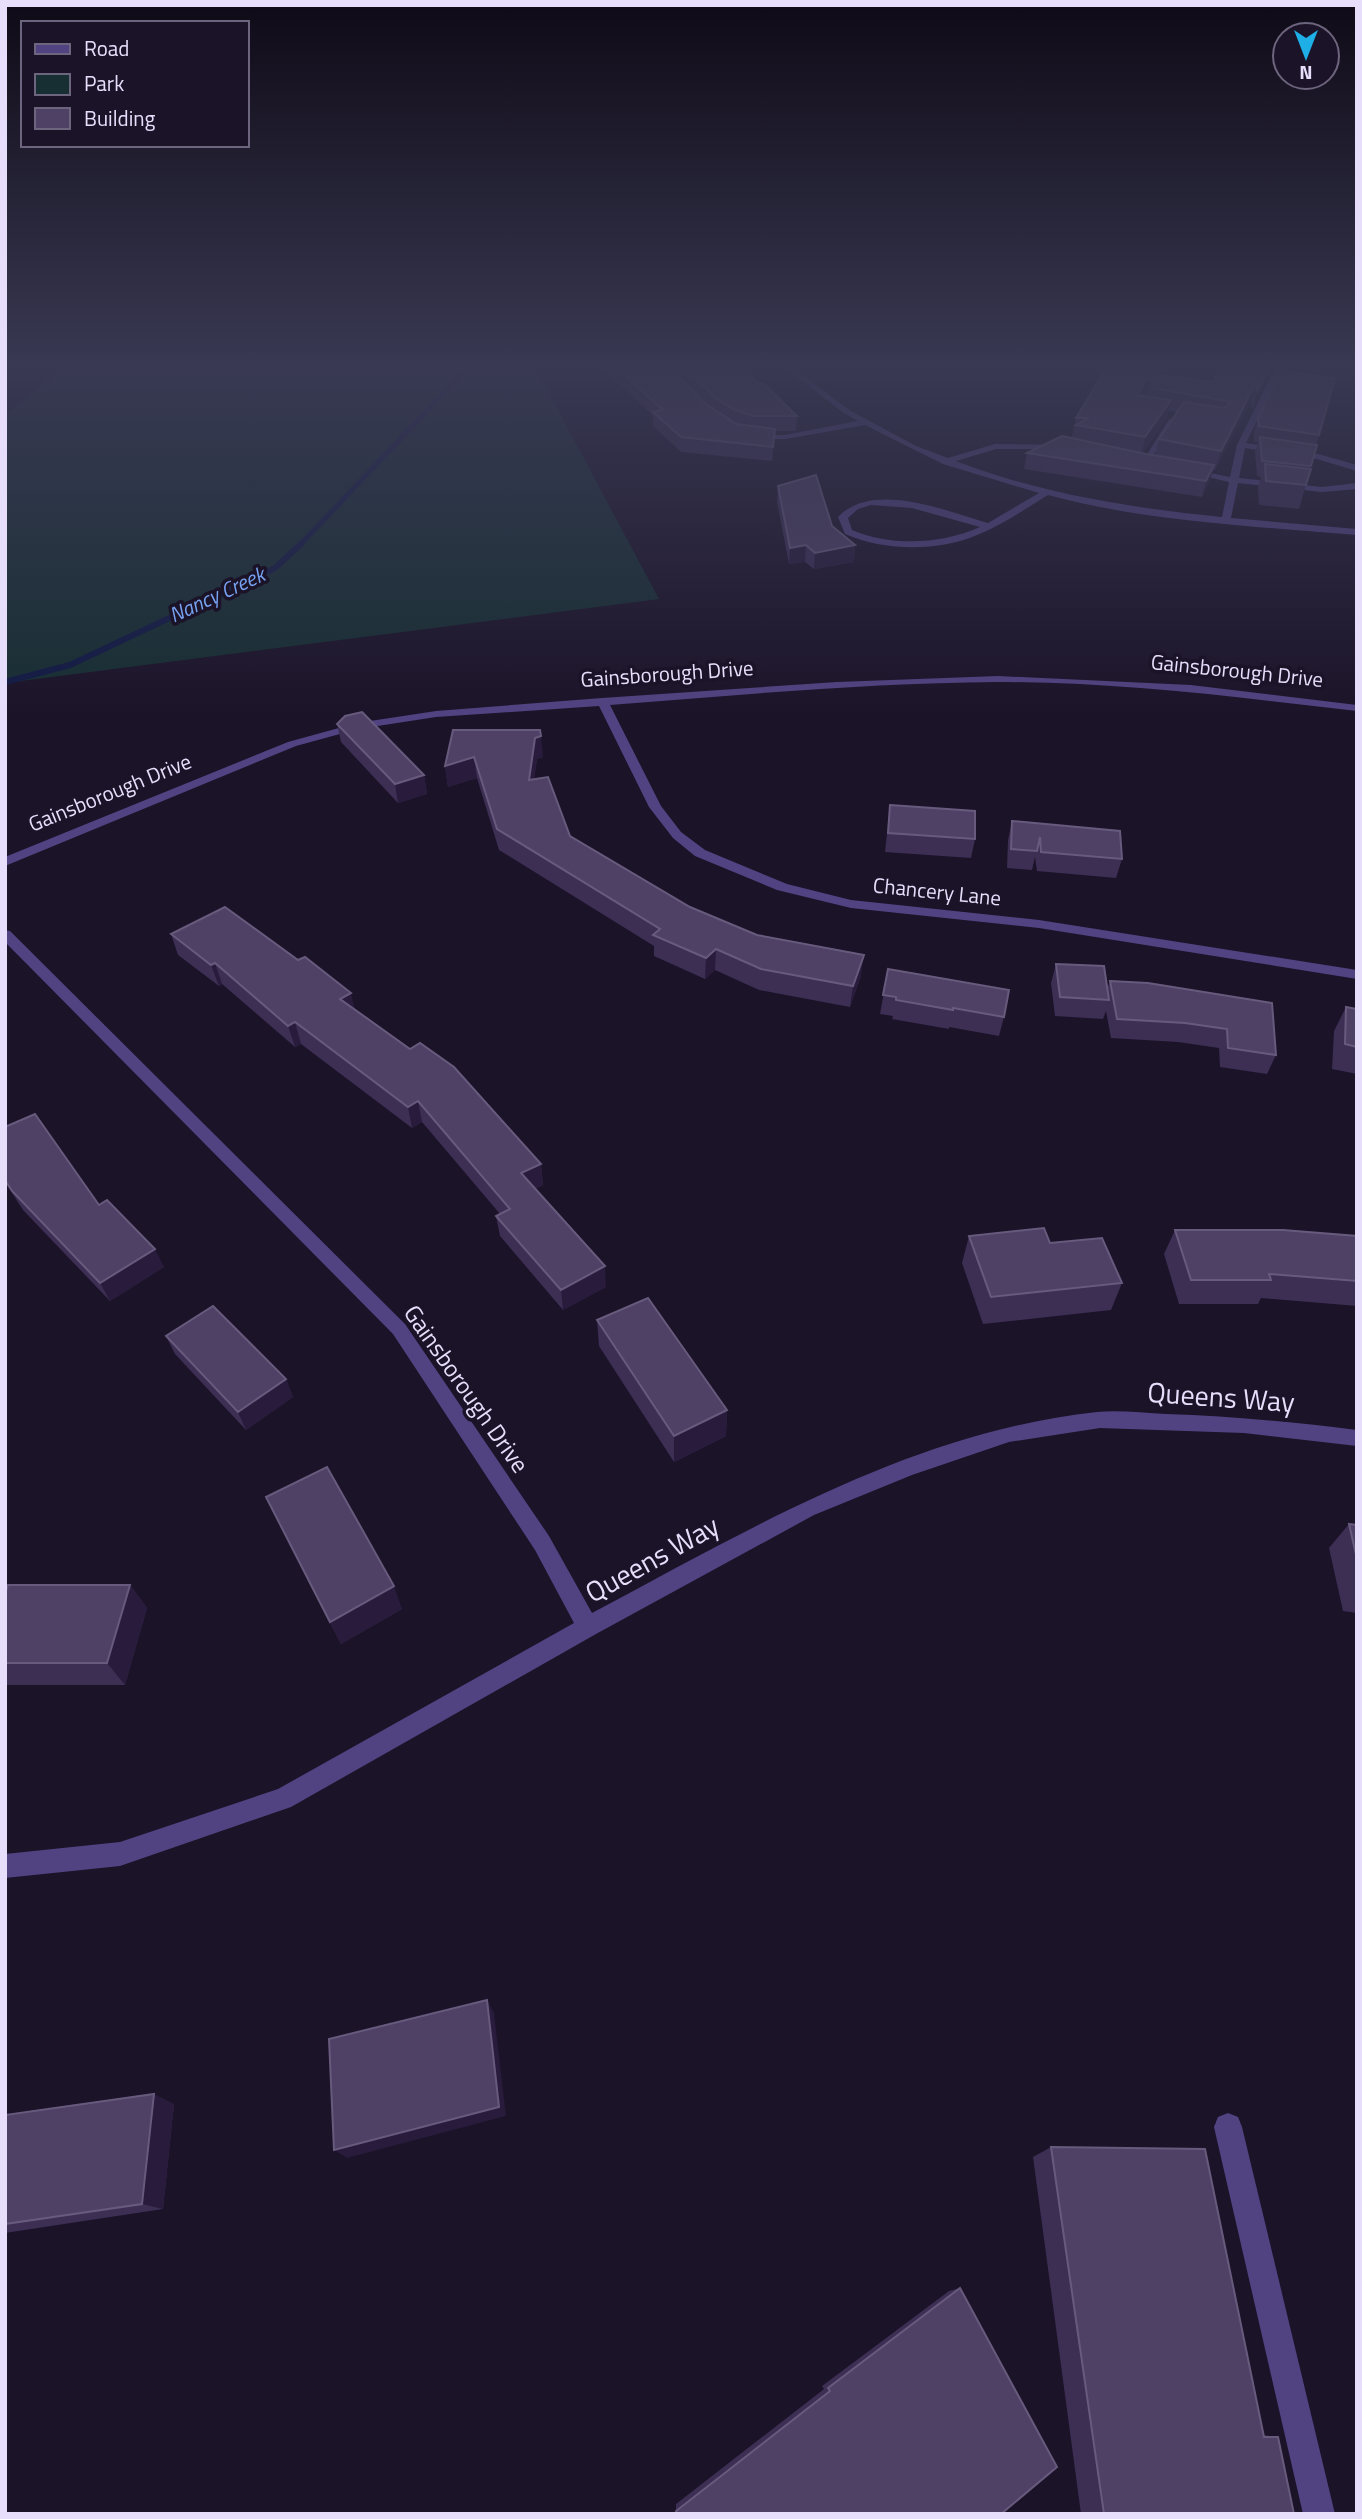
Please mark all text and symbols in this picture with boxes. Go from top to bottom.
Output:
legend [21,21,248,147]
north arrow [1271,21,1341,91]
text: Road [84,32,129,64]
text: N [1299,59,1313,88]
text: Park [84,67,124,99]
text: Building [84,102,156,134]
water label: Nancy Creek [163,557,272,630]
street label: Gainsborough Drive [1149,645,1325,695]
street label: Gainsborough Drive [579,651,754,695]
street label: Gainsborough Drive [23,745,196,839]
street label: Chancery Lane [871,868,1003,914]
street label: Gainsborough Drive [395,1297,538,1480]
street label: Queens Way [1146,1370,1296,1423]
street label: Queens Way [577,1504,727,1613]

